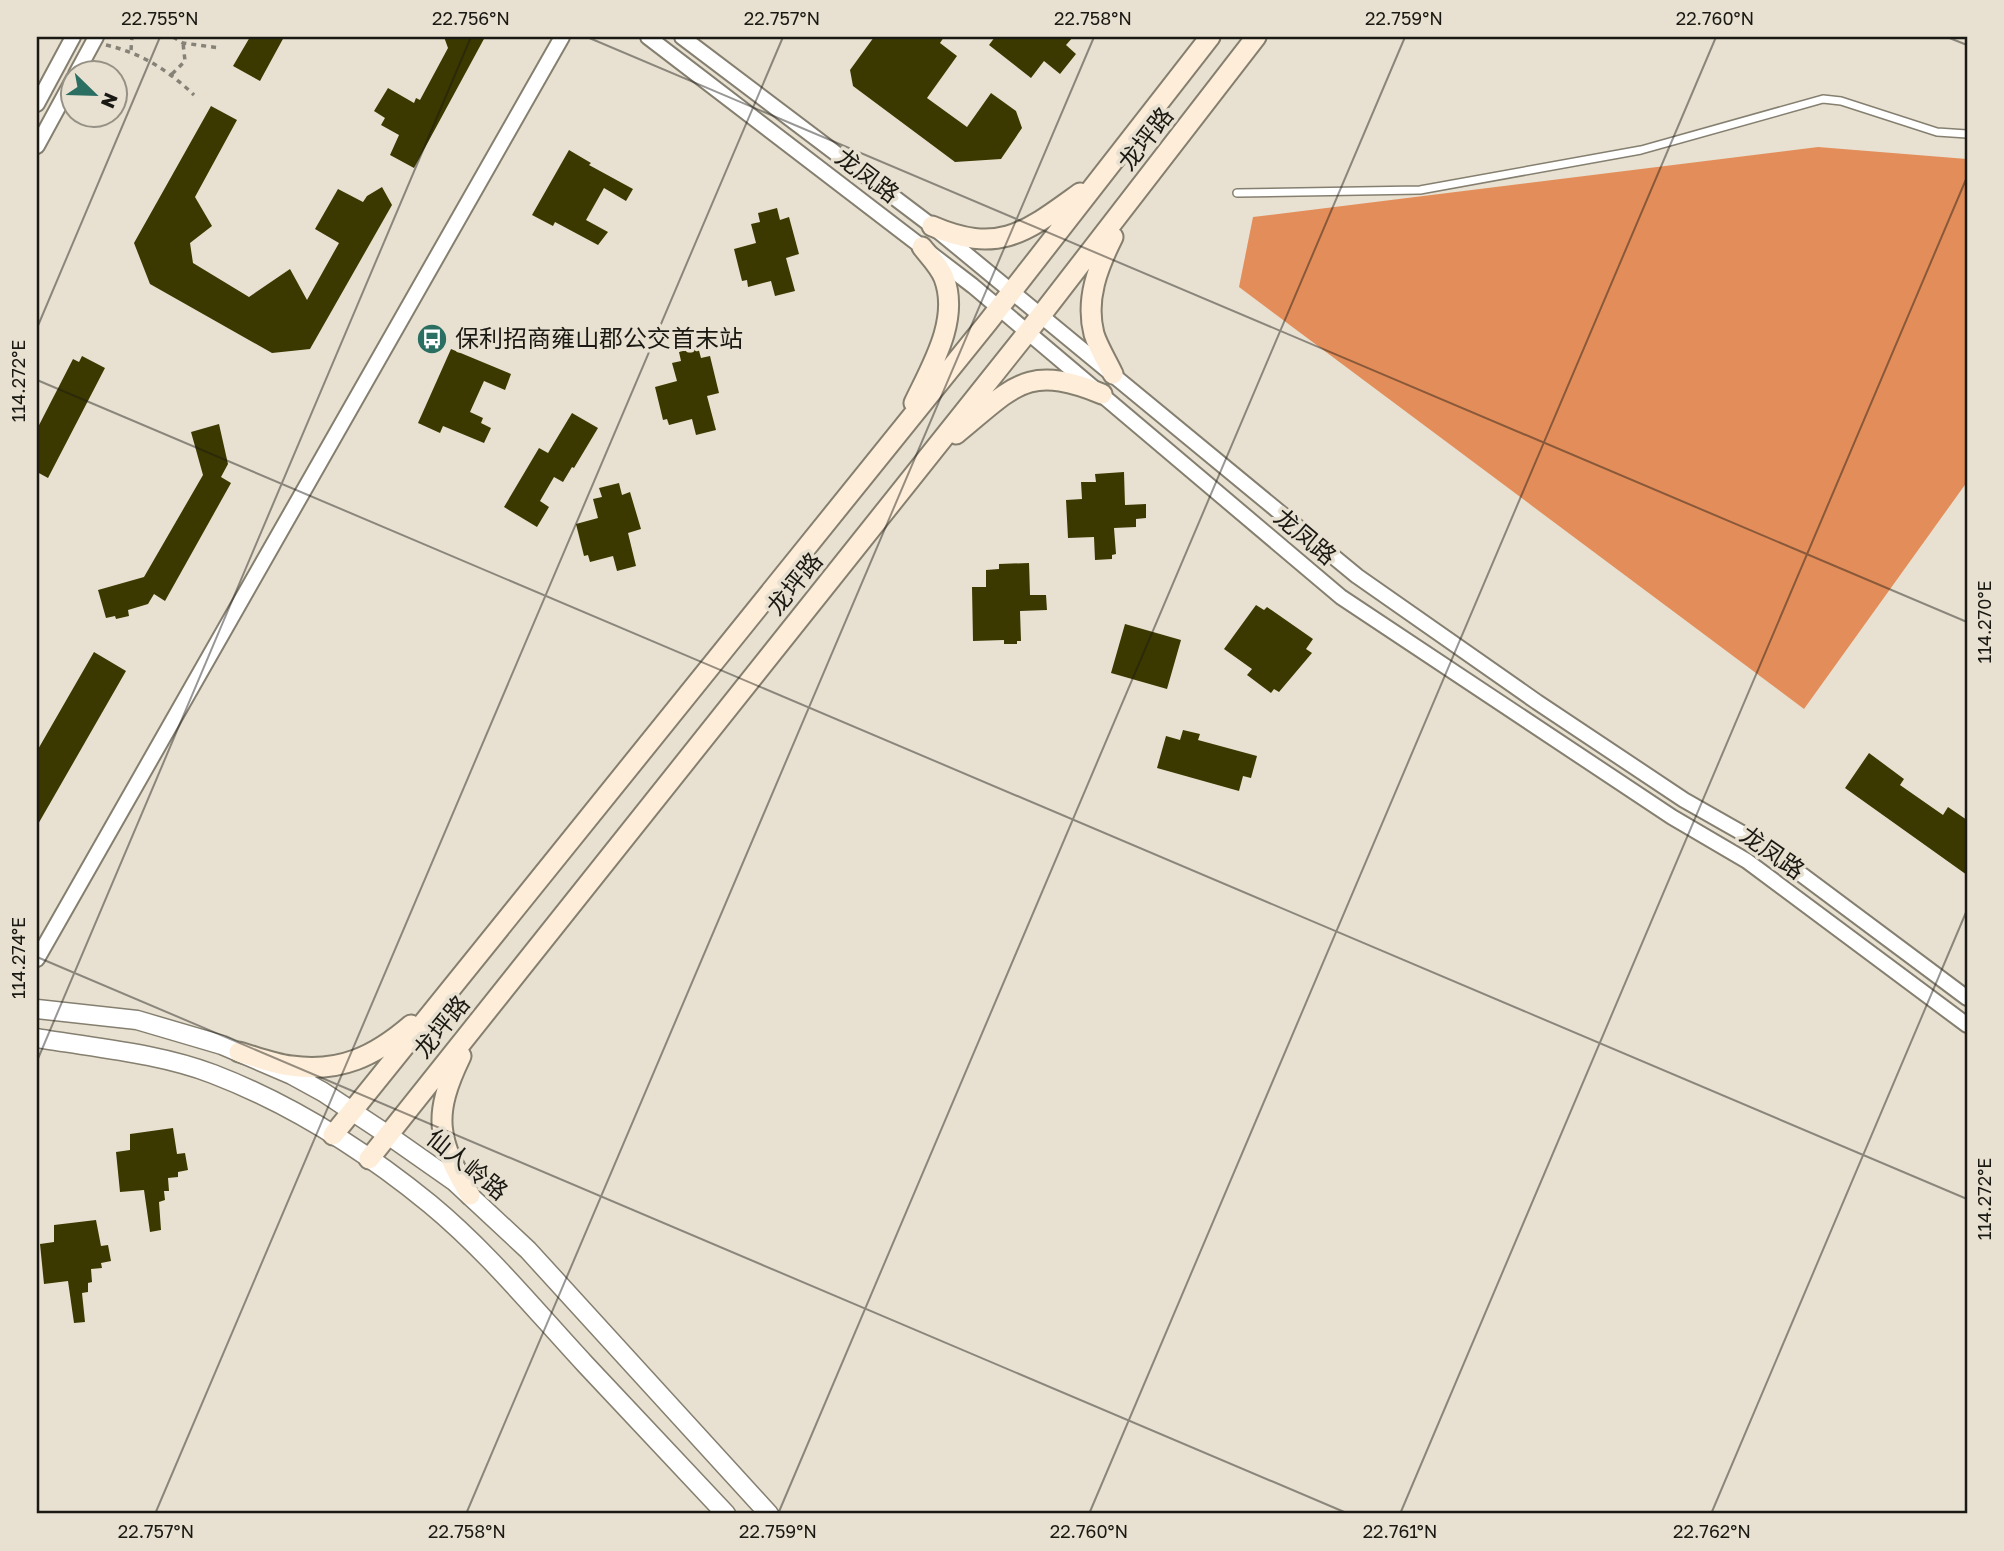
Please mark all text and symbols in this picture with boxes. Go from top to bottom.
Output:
text: 22.755°N [121,7,199,29]
text: 22.756°N [432,7,510,29]
text: 22.757°N [744,7,820,29]
text: 22.758°N [1054,7,1132,29]
text: 22.759°N [1365,7,1443,29]
text: 22.760°N [1676,7,1754,29]
north arrow [60,60,130,130]
text: N [97,90,124,112]
street label: 龙坪路 [1111,101,1178,175]
street label: 龙凤路 [830,142,905,208]
bus stop icon: 保利招商雍山郡公交首末站 [415,322,449,356]
place label: 保利招商雍山郡公交首末站 [455,323,743,352]
text: 114.272°E [7,340,29,422]
street label: 龙凤路 [1269,502,1343,570]
street label: 龙坪路 [760,546,828,620]
text: 114.270°E [1973,581,1995,663]
street label: 龙凤路 [1735,819,1811,884]
text: 114.274°E [7,917,29,999]
street label: 龙坪路 [407,989,475,1063]
street label: 仙人岭路 [422,1122,514,1205]
text: 114.272°E [1973,1158,1995,1240]
text: 22.757°N [118,1520,194,1542]
text: 22.758°N [428,1520,506,1542]
text: 22.759°N [739,1520,817,1542]
text: 22.760°N [1050,1520,1128,1542]
text: 22.761°N [1363,1520,1437,1542]
text: 22.762°N [1673,1520,1751,1542]

